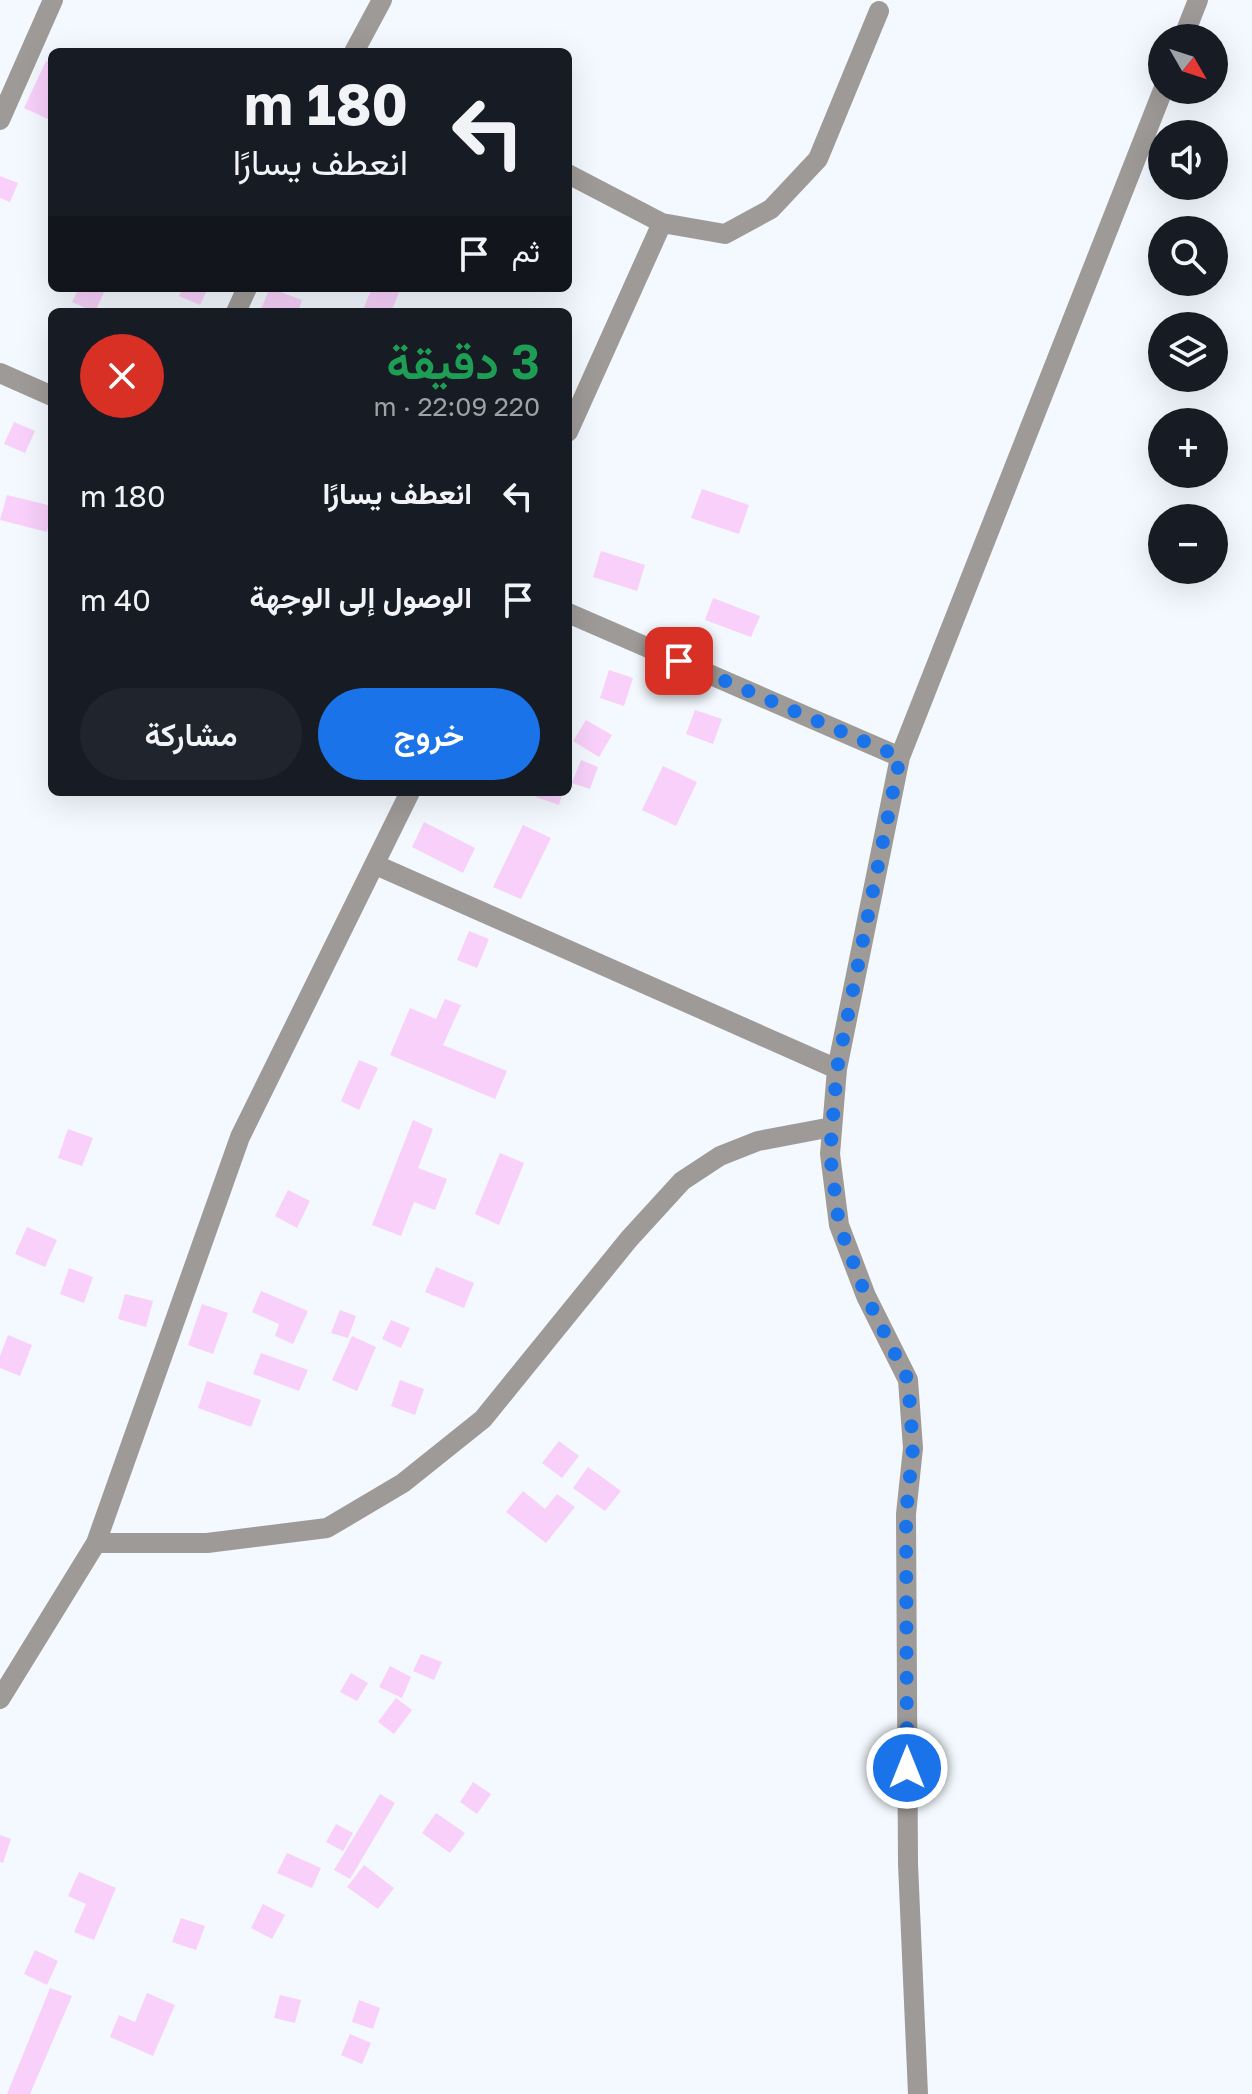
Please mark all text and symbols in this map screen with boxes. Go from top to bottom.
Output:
north arrow [1148,24,1228,104]
map controls [1148,24,1228,584]
text: 180 m [244,70,408,137]
icon: left [436,80,540,184]
button: sound [1148,120,1228,200]
text: انعطف يسارًا [233,140,408,183]
button: search [1148,216,1228,296]
icon: arrive [452,232,496,276]
text: ثم [512,233,540,269]
button: layers [1148,312,1228,392]
text: 3 دقيقة [386,332,540,390]
button: close [80,334,164,418]
text: 220 m · 22:09 [374,391,540,422]
button: + [1148,408,1228,488]
icon: left [496,474,540,518]
text: انعطف يسارًا [323,475,472,511]
text: 180 m [80,478,166,514]
button: − [1148,504,1228,584]
icon: arrive [496,578,540,622]
text: الوصول إلى الوجهة [250,579,472,615]
text: 40 m [80,582,151,618]
pin [645,627,713,695]
icon: arrive [657,639,701,683]
button: مشاركة [80,688,302,780]
button: خروج [318,688,540,780]
position arrow [865,1726,949,1810]

